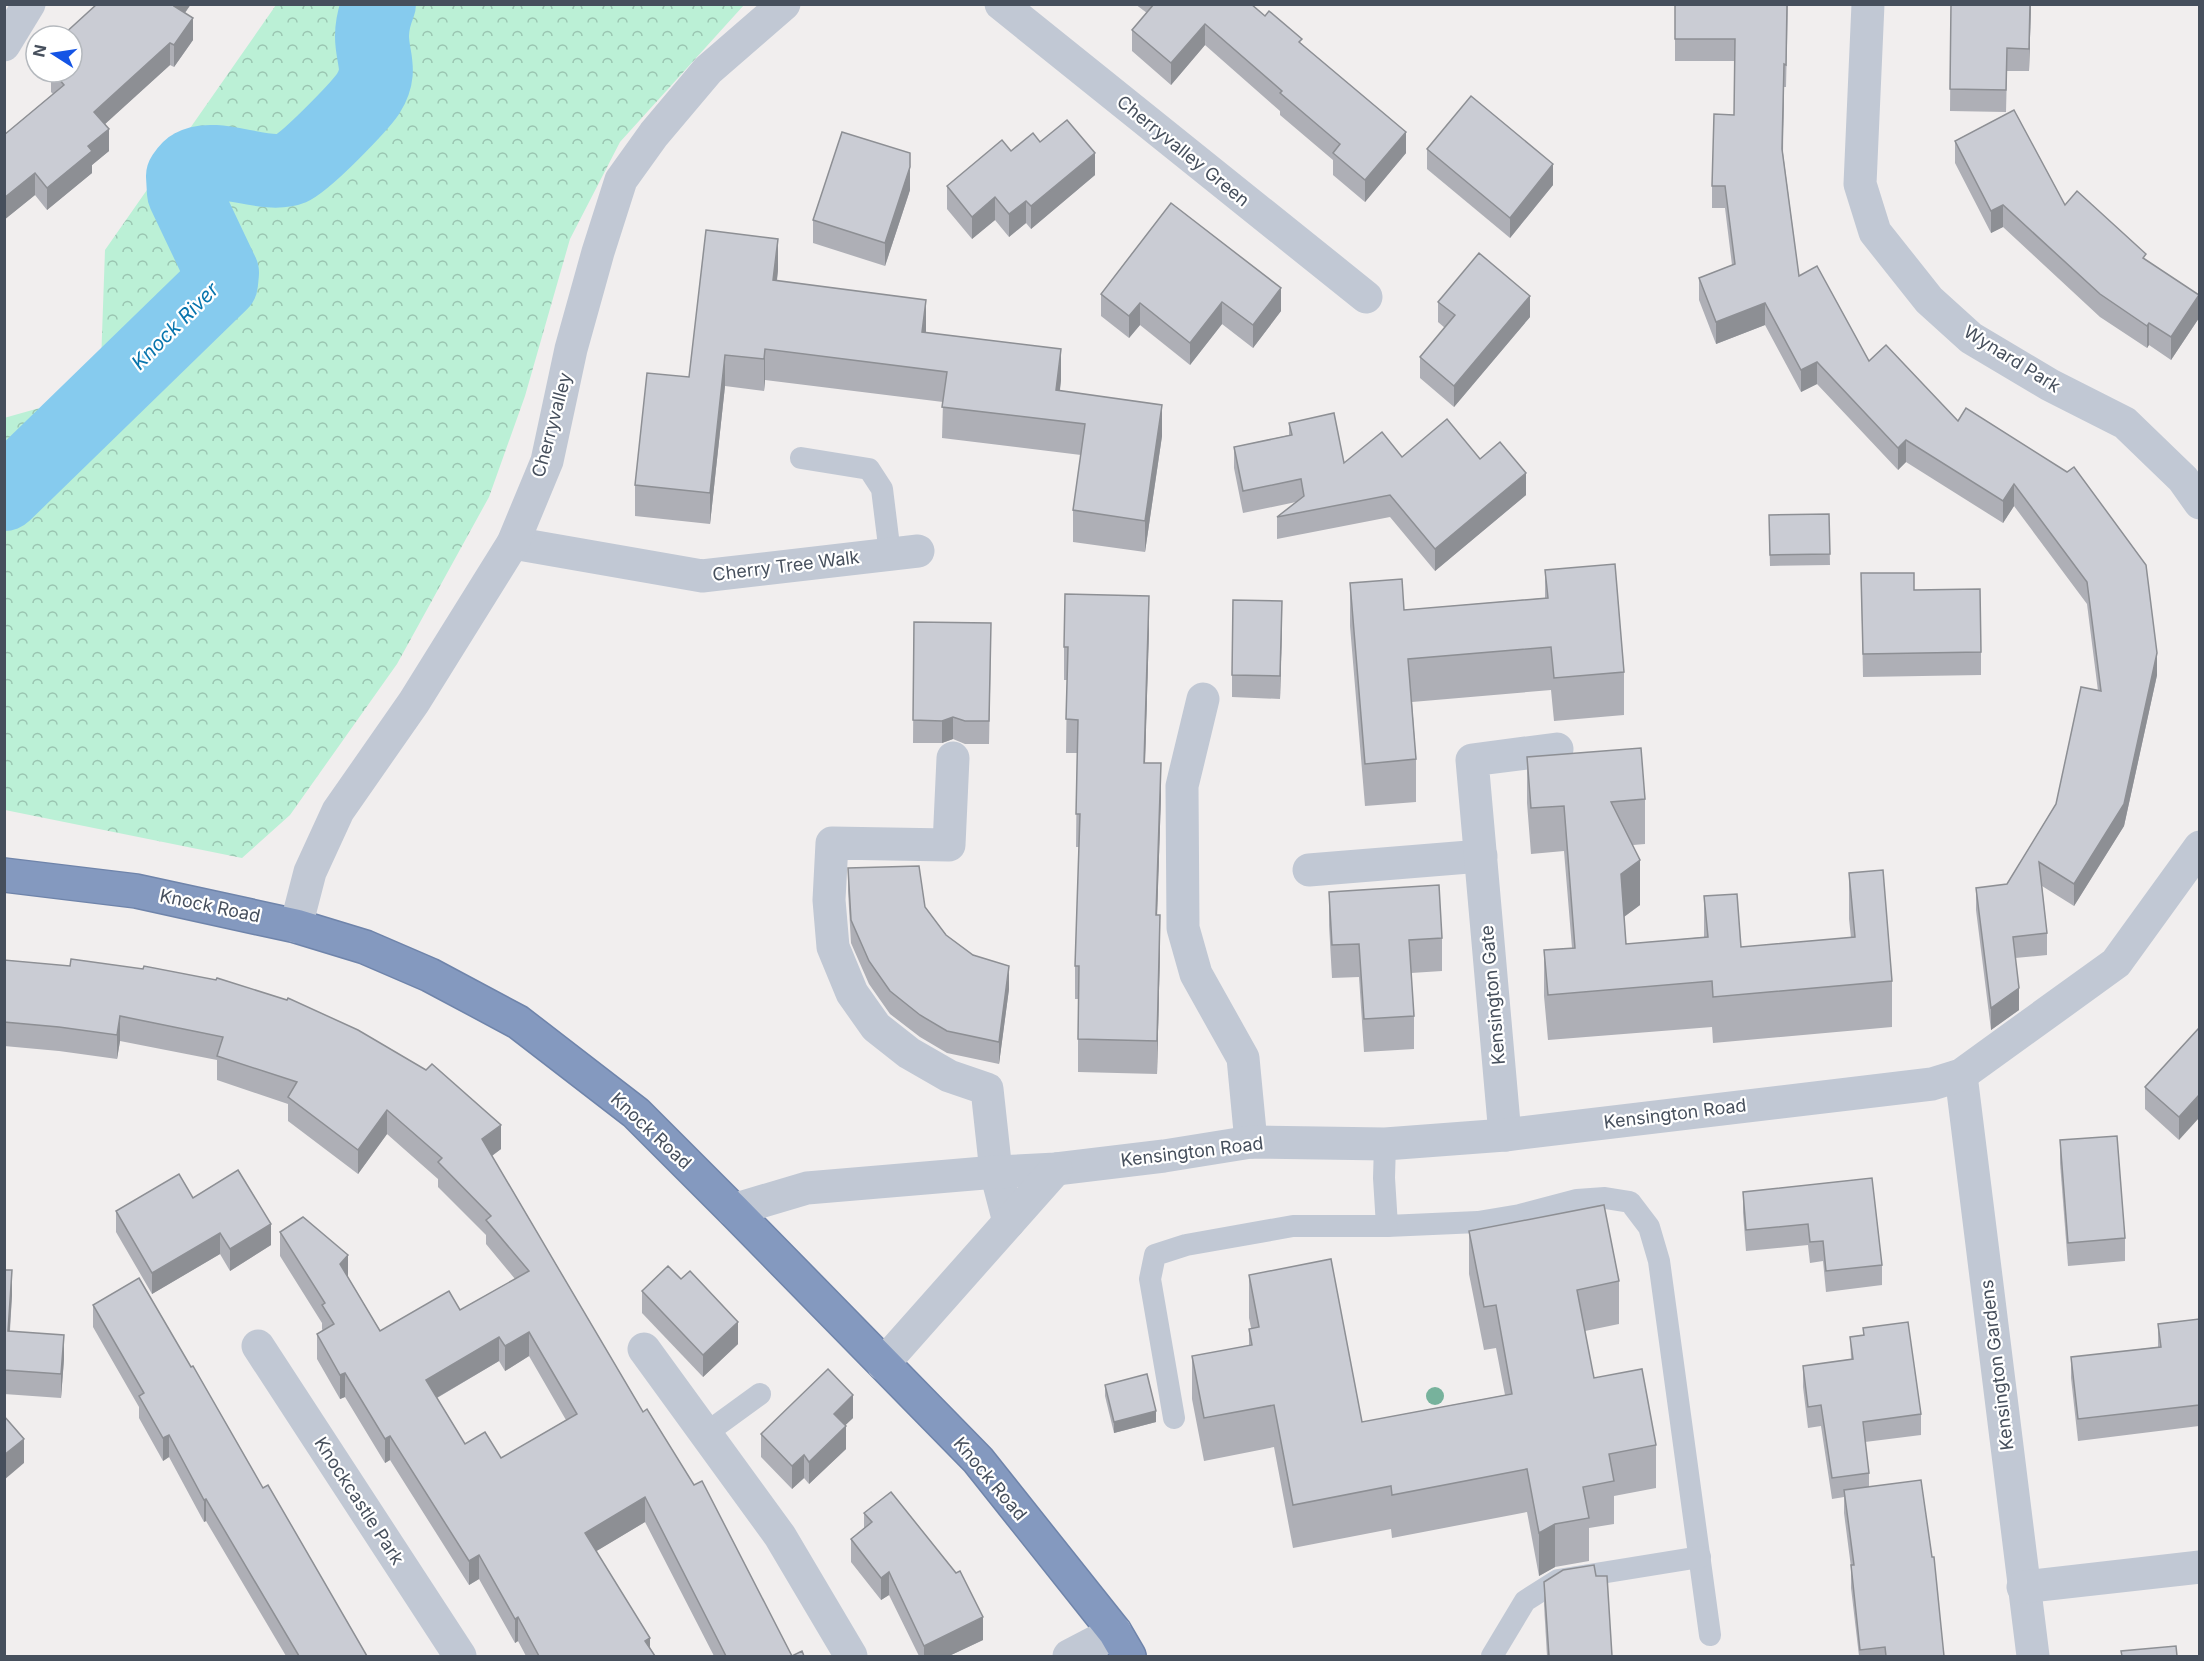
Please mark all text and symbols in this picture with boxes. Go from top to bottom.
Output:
north arrow [24,24,84,84]
text: N [28,43,50,59]
street label: Cherryvalley Green [1113,91,1254,210]
water label: Knock River [127,277,224,374]
street label: Wynard Park [1960,321,2064,397]
street label: Cherryvalley [527,370,576,480]
street label: Cherry Tree Walk [711,546,861,585]
street label: Knock Road [158,885,262,926]
street label: Kensington Gate [1476,924,1509,1066]
street label: Knock Road [607,1088,696,1173]
street label: Kensington Road [1602,1094,1748,1133]
street label: Kensington Road [1119,1132,1265,1171]
street label: Kensington Gardens [1976,1278,2017,1452]
street label: Knockcastle Park [310,1433,409,1568]
street label: Knock Road [950,1433,1031,1525]

